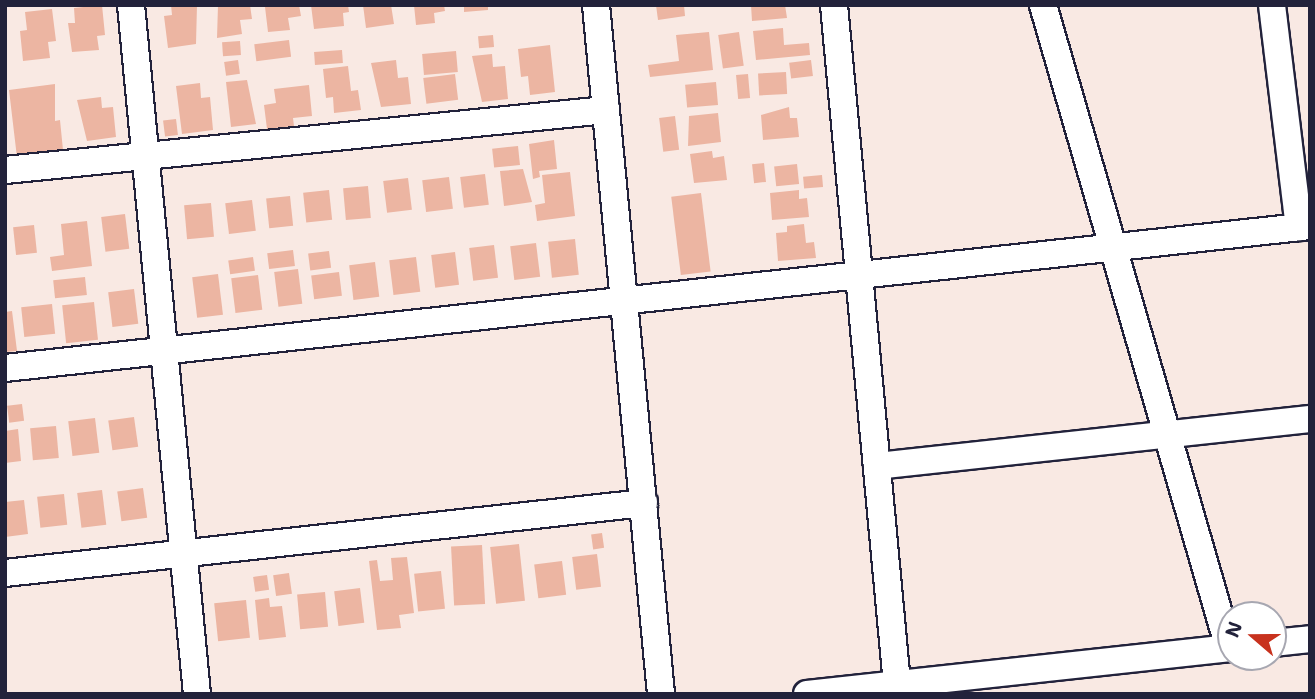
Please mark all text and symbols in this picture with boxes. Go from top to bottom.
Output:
north arrow [1217,601,1287,671]
text: N [1219,618,1248,641]

